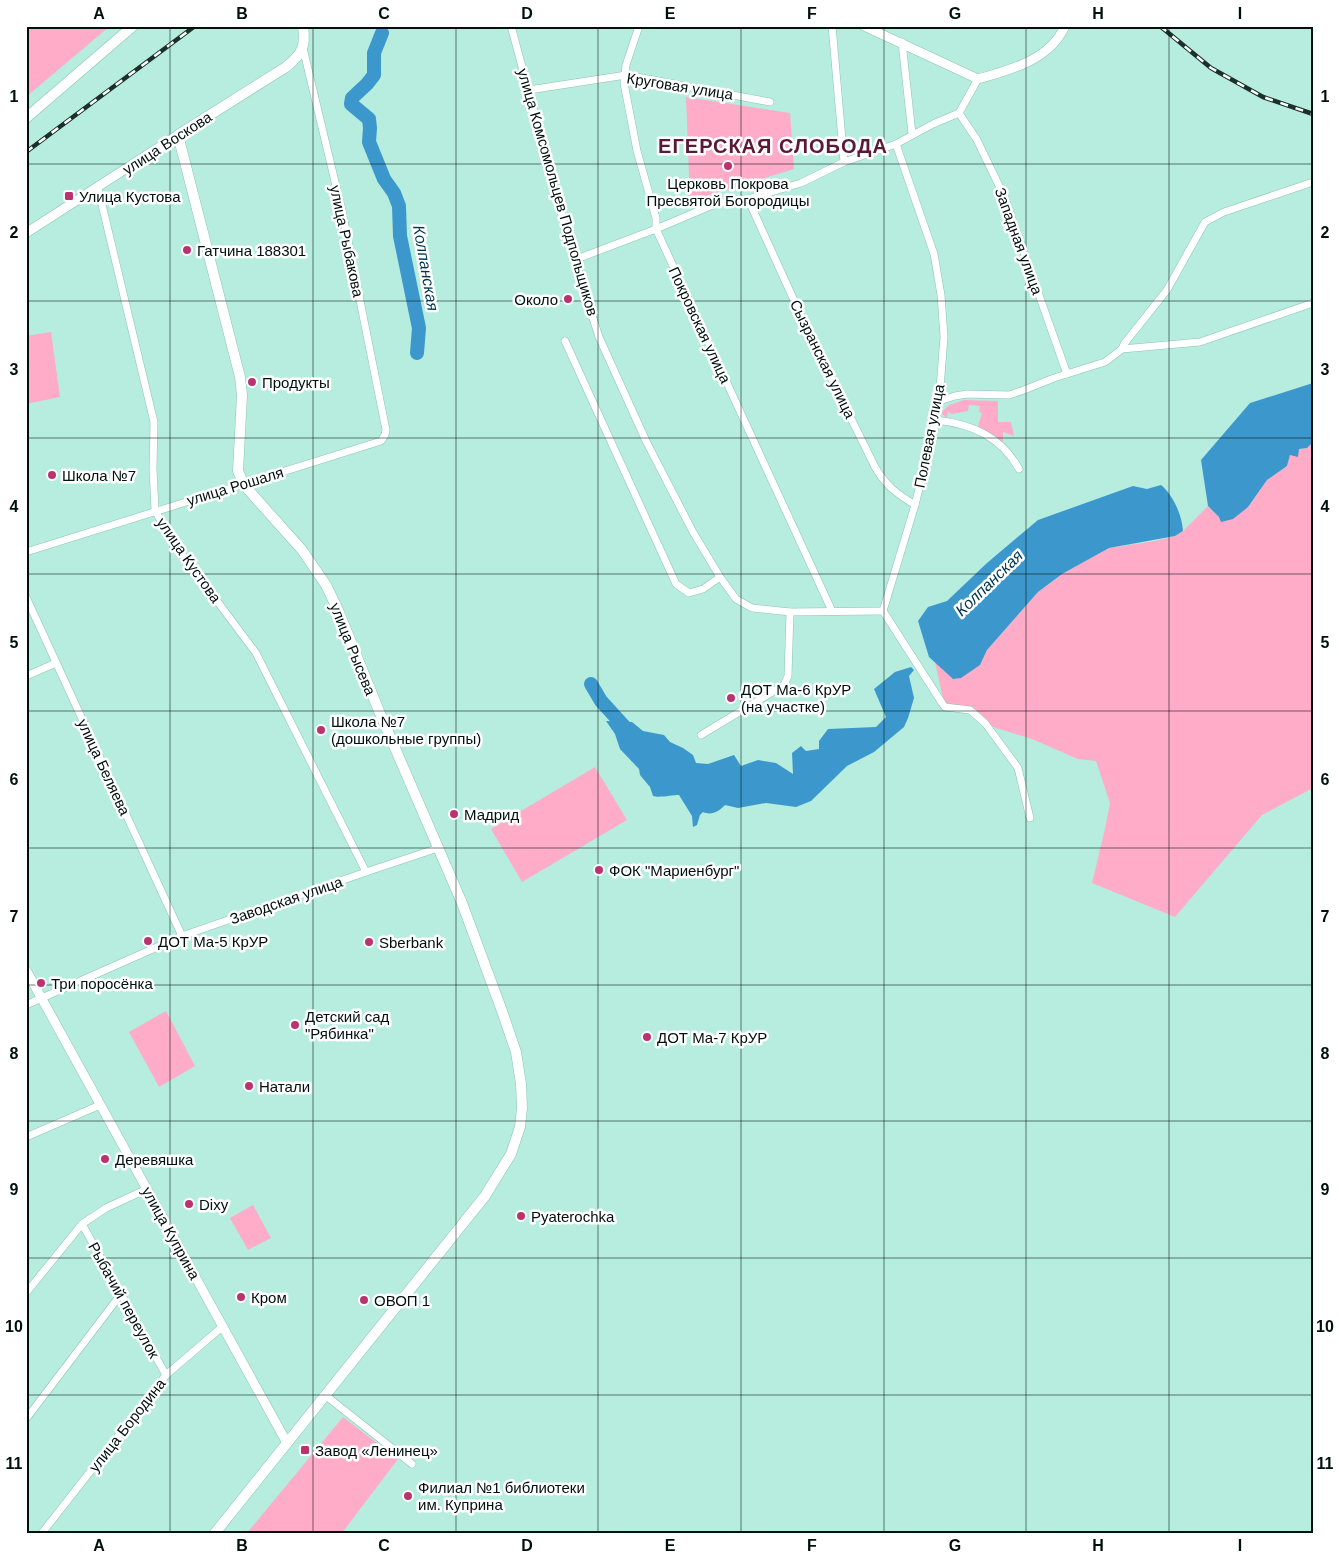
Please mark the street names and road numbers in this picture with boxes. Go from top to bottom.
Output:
street label: улица Комсомольцев Подпольщиков [514,66,602,318]
street label: Круговая улица [626,69,735,103]
street label: улица Воскова [119,108,215,178]
street label: улица Рыбакова [327,183,367,299]
street label: Западная улица [992,185,1046,298]
street label: Покровская улица [666,264,735,386]
street label: Сызранская улица [787,297,859,422]
street label: Полевая улица [911,382,948,489]
street label: улица Рошаля [185,463,285,509]
street label: улица Кустова [153,514,225,606]
street label: улица Рысева [327,600,380,698]
street label: улица Беляева [74,716,134,819]
street label: Заводская улица [227,873,345,927]
street label: улица Куприна [139,1184,204,1283]
street label: Рыбачий переулок [85,1239,163,1361]
street label: улица Бородина [85,1374,169,1475]

